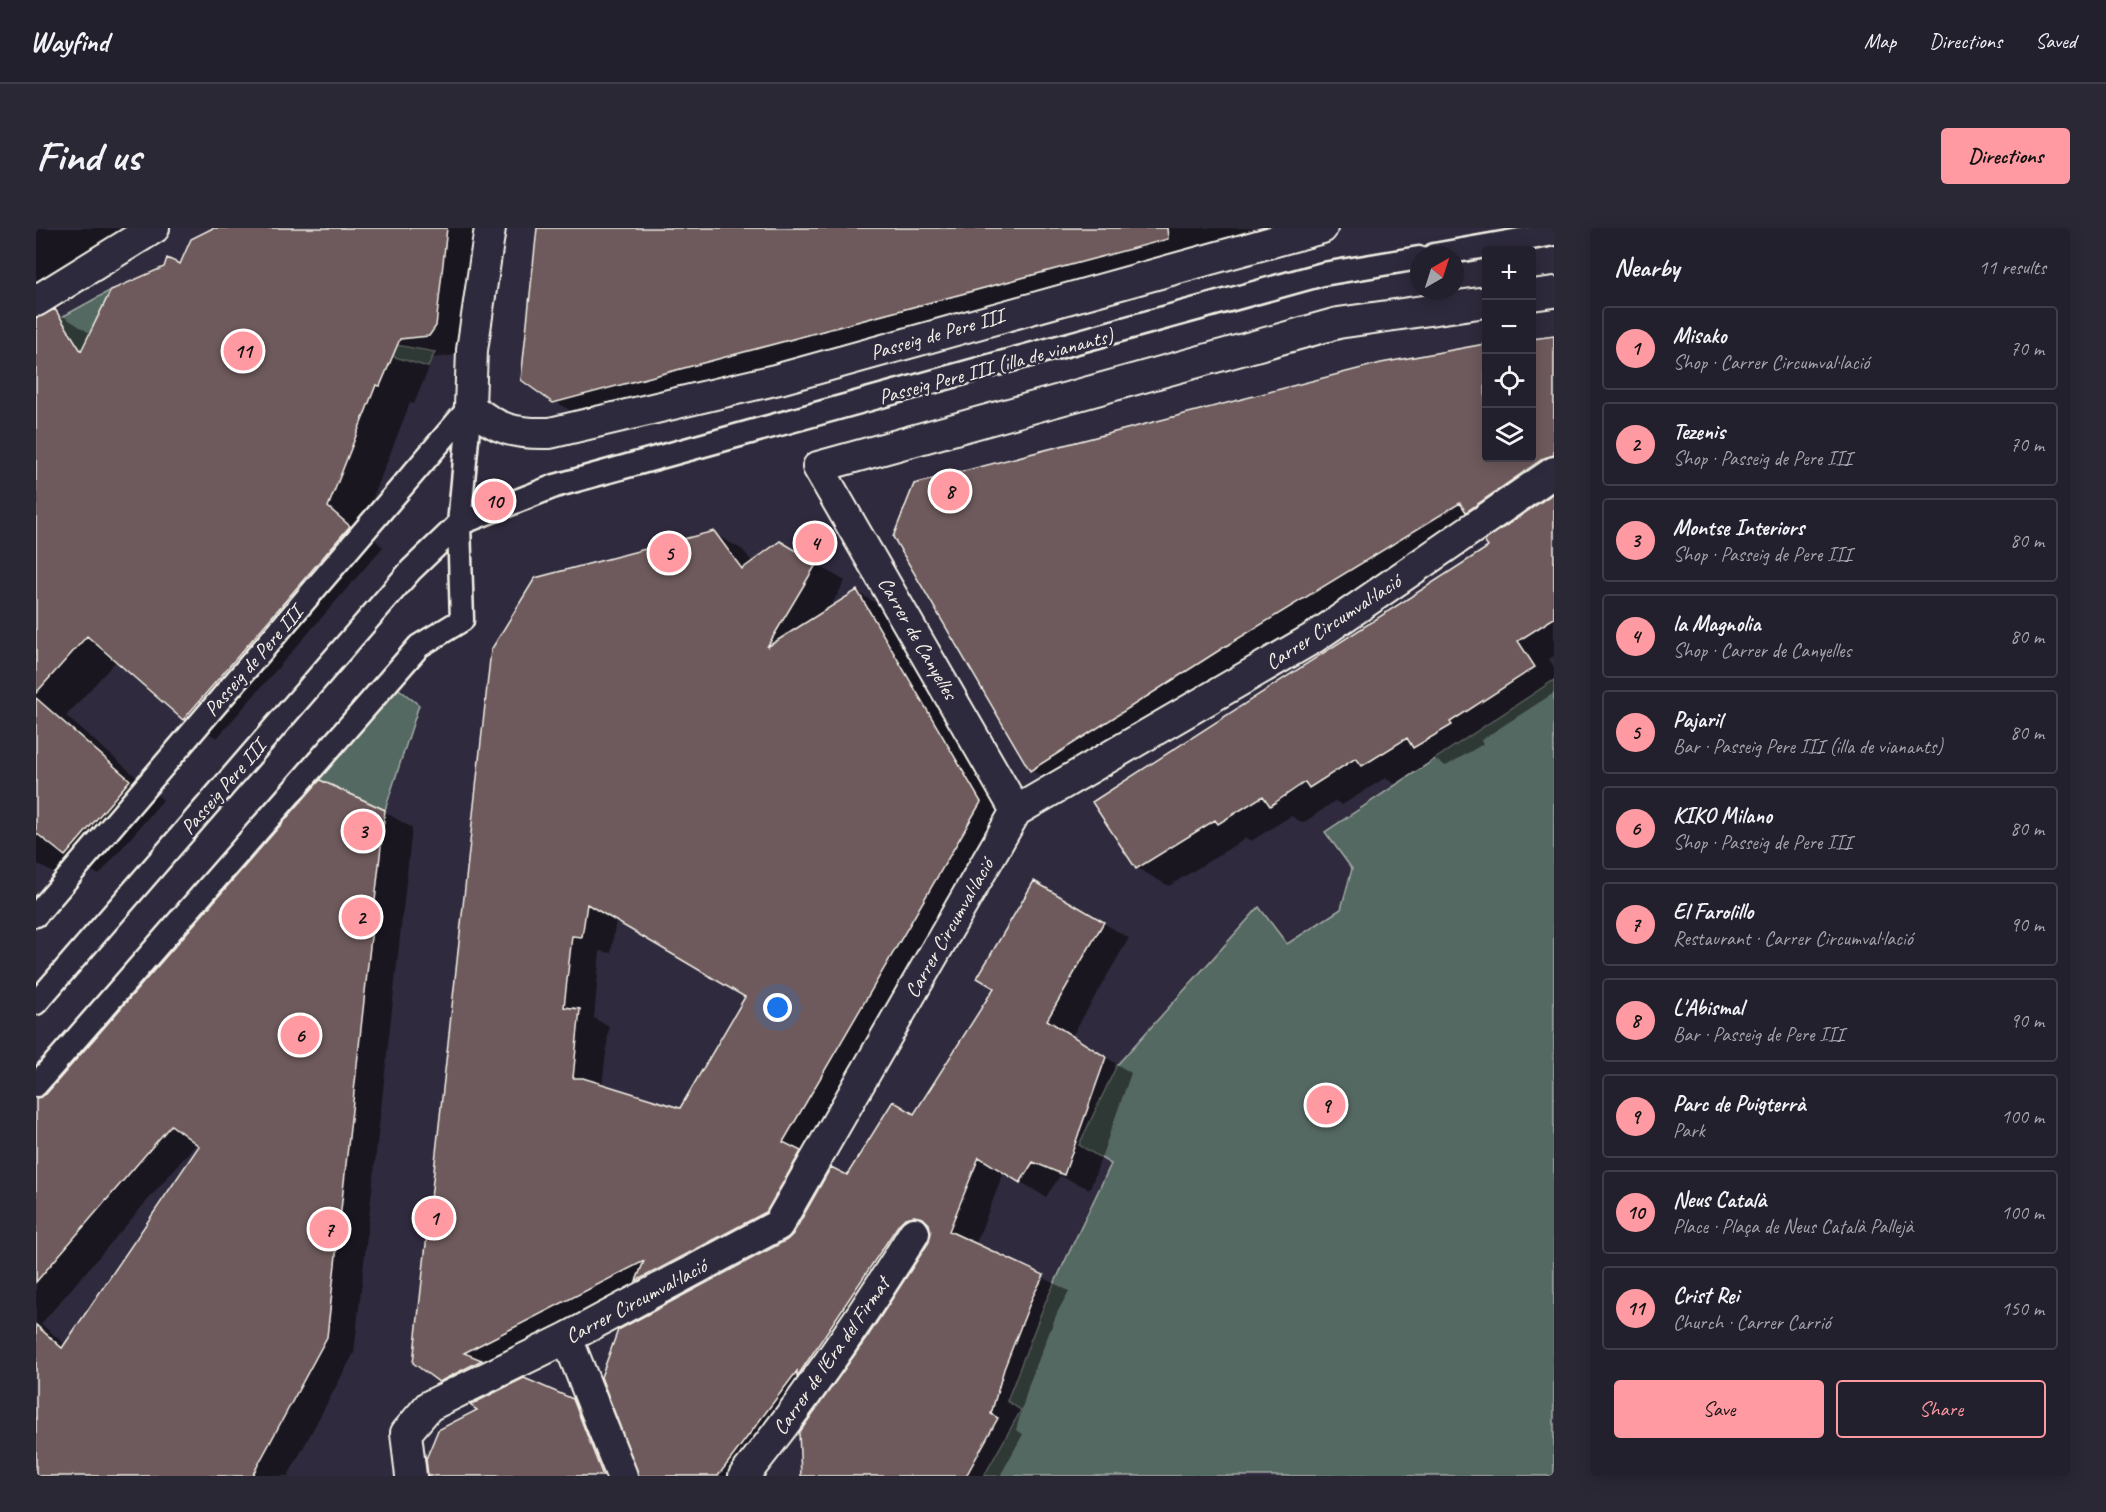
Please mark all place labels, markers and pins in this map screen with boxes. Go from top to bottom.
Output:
pin: 11 [224,328,262,374]
pin: 8 [930,468,970,514]
pin: 10 [474,478,514,524]
pin: 4 [796,520,834,566]
pin: 5 [650,530,688,576]
pin: 3 [344,808,382,854]
pin: 2 [342,894,380,940]
pin: 6 [280,1012,320,1058]
pin: 9 [1306,1082,1346,1128]
pin: 1 [414,1196,454,1240]
pin: 7 [310,1206,348,1252]

